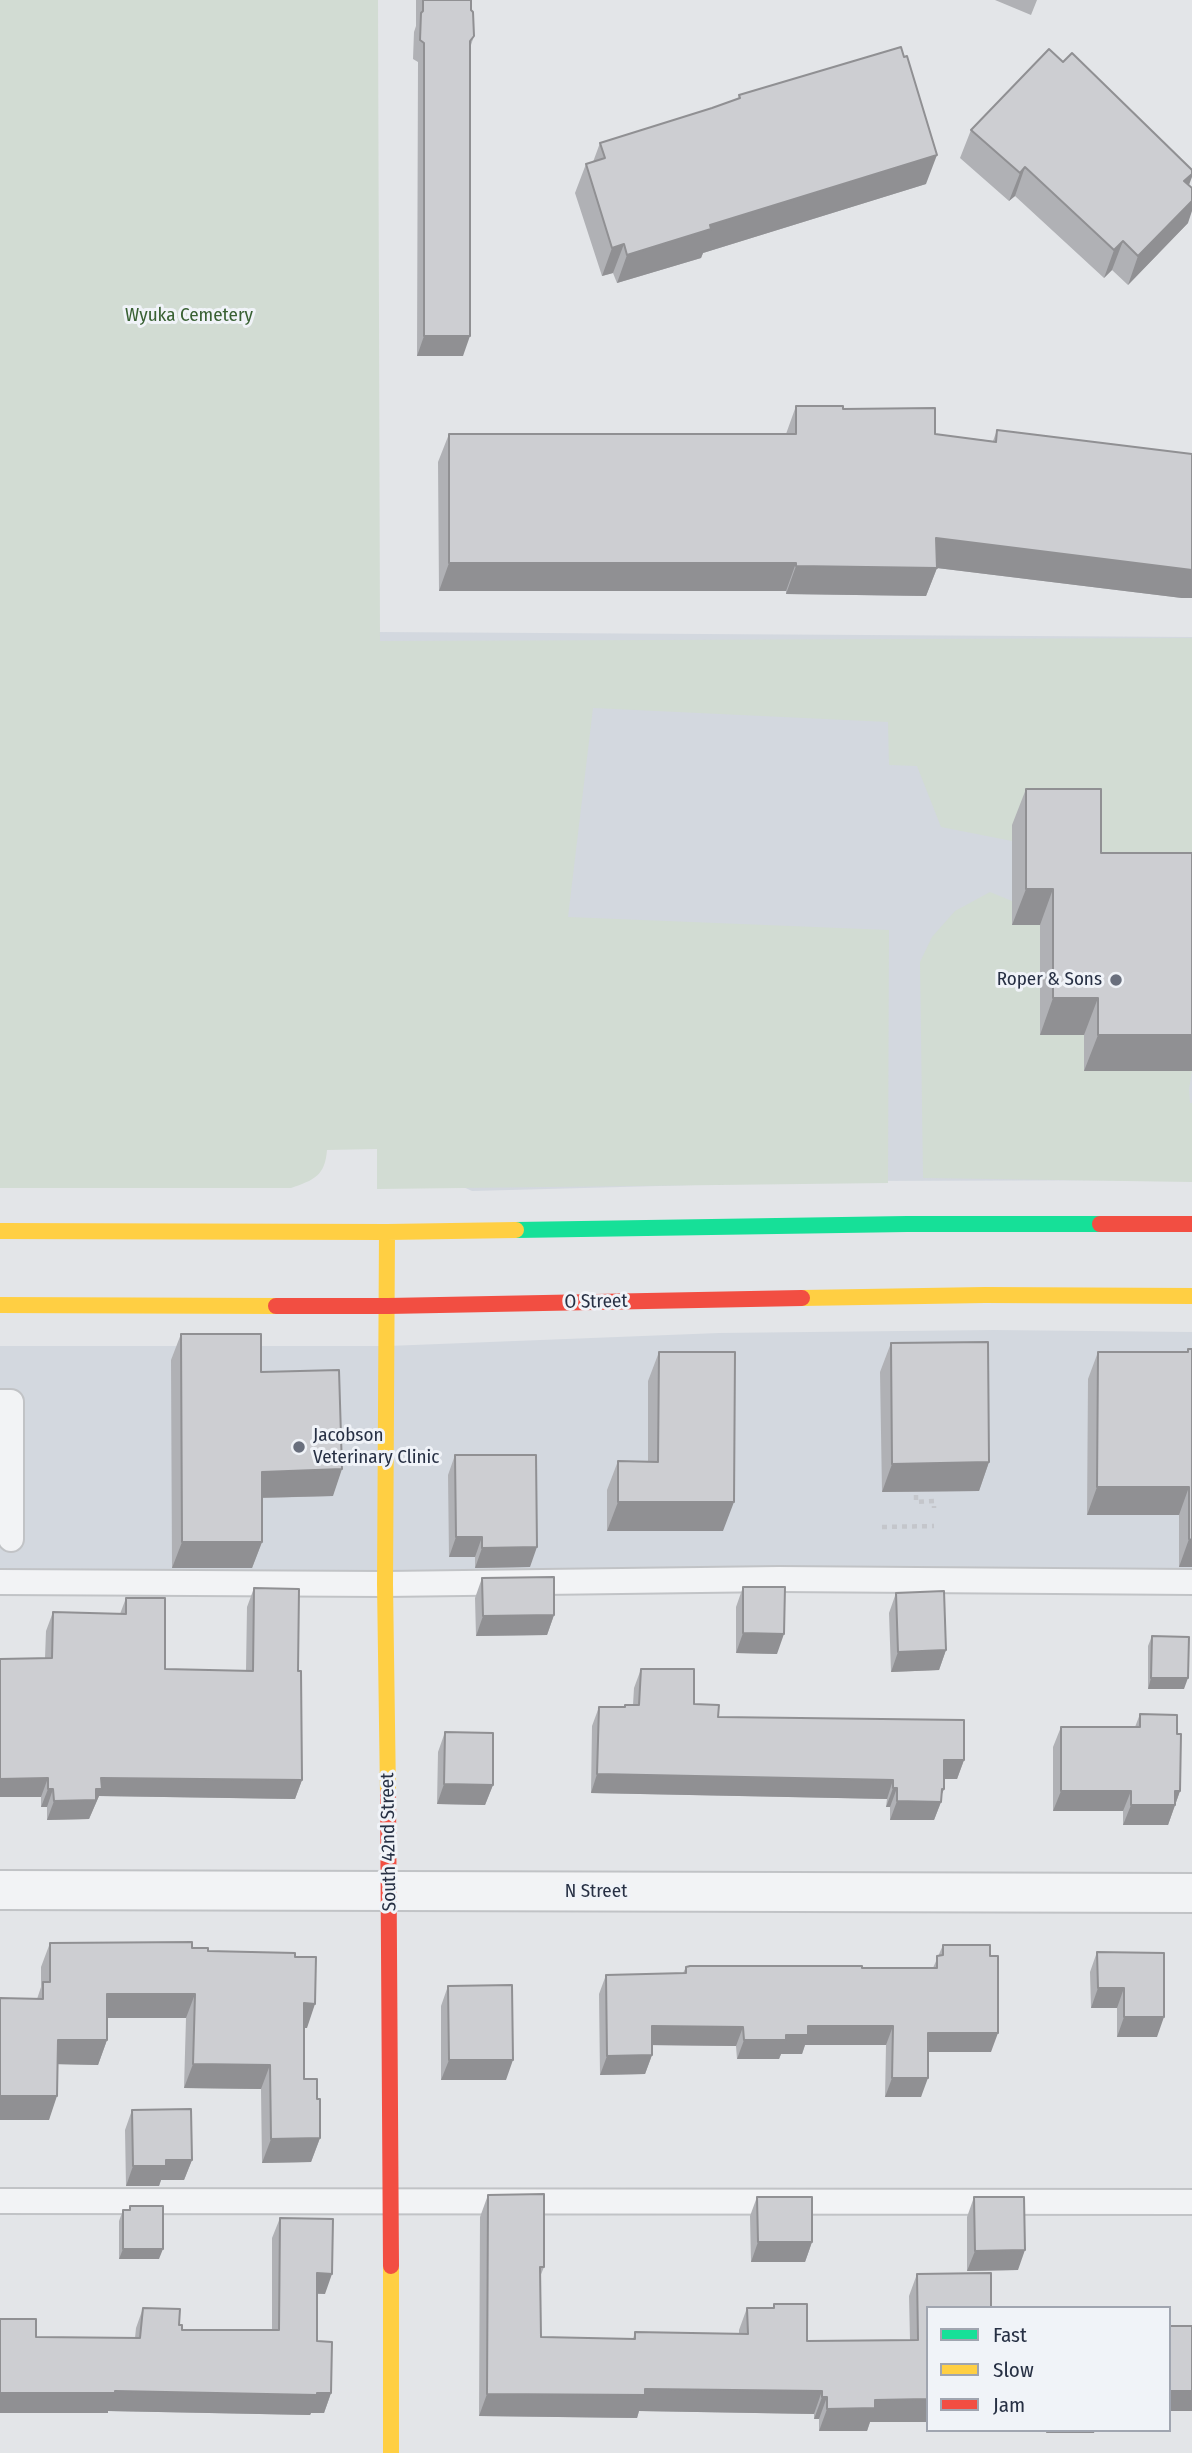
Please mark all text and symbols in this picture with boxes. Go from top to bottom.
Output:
park label: Wyuka Cemetery [125,305,253,327]
place label: Roper & Sons [997,969,1102,991]
marker: Roper & Sons [1108,972,1124,988]
street label: O Street [564,1290,628,1314]
place label: Jacobson Veterinary Clinic [313,1425,439,1469]
marker: Jacobson Veterinary Clinic [291,1439,307,1455]
street label: South 42nd Street [376,1772,402,1912]
street label: N Street [565,1881,627,1903]
legend [926,2306,1171,2432]
text: Fast [993,2322,1027,2348]
text: Slow [993,2357,1034,2383]
text: Jam [993,2392,1025,2418]

